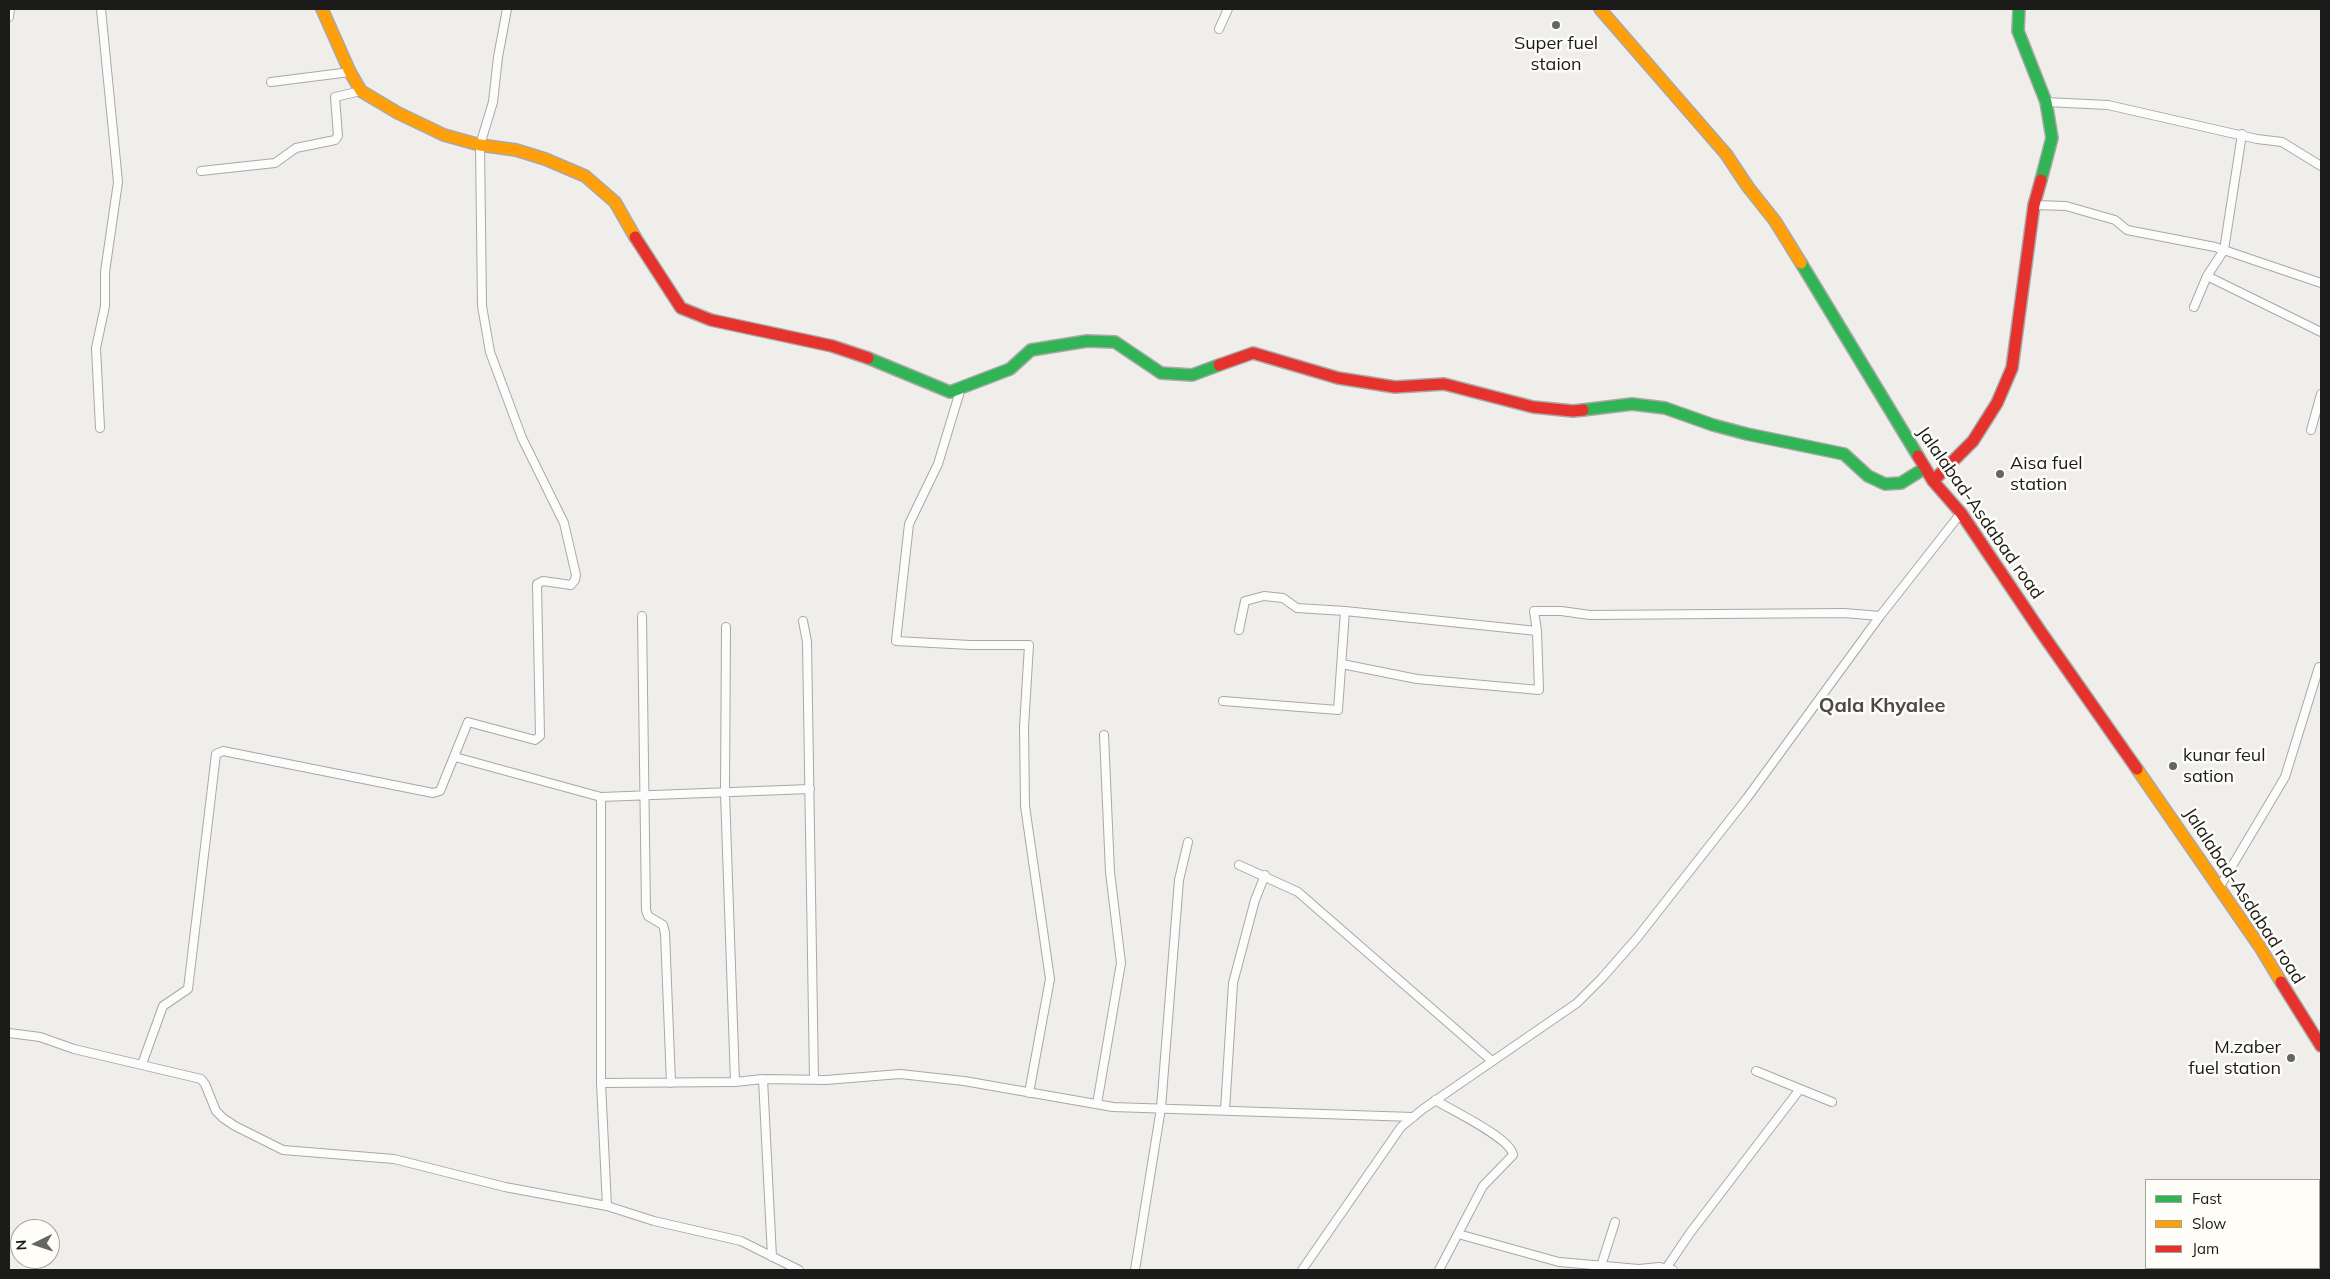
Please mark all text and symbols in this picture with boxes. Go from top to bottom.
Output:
marker: Super fuel staion [1550,19,1562,31]
place label: Super fuel staion [1514,33,1598,76]
street label: Jalalabad-Asdabad road [1912,423,2048,603]
place label: Aisa fuel station [2010,453,2082,496]
marker: Aisa fuel station [1994,468,2006,480]
district label: Qala Khyalee [1819,694,1945,718]
place label: kunar feul sation [2183,745,2266,788]
marker: kunar feul sation [2167,760,2179,772]
street label: Jalalabad-Asdabad road [2179,804,2309,988]
place label: M.zaber fuel station [2188,1037,2281,1080]
marker: M.zaber fuel station [2285,1052,2297,1064]
legend [2145,1179,2320,1269]
text: Fast [2192,1189,2222,1208]
text: Slow [2192,1214,2226,1233]
north arrow [10,1219,60,1269]
text: N [12,1239,30,1251]
text: Jam [2192,1239,2219,1258]

